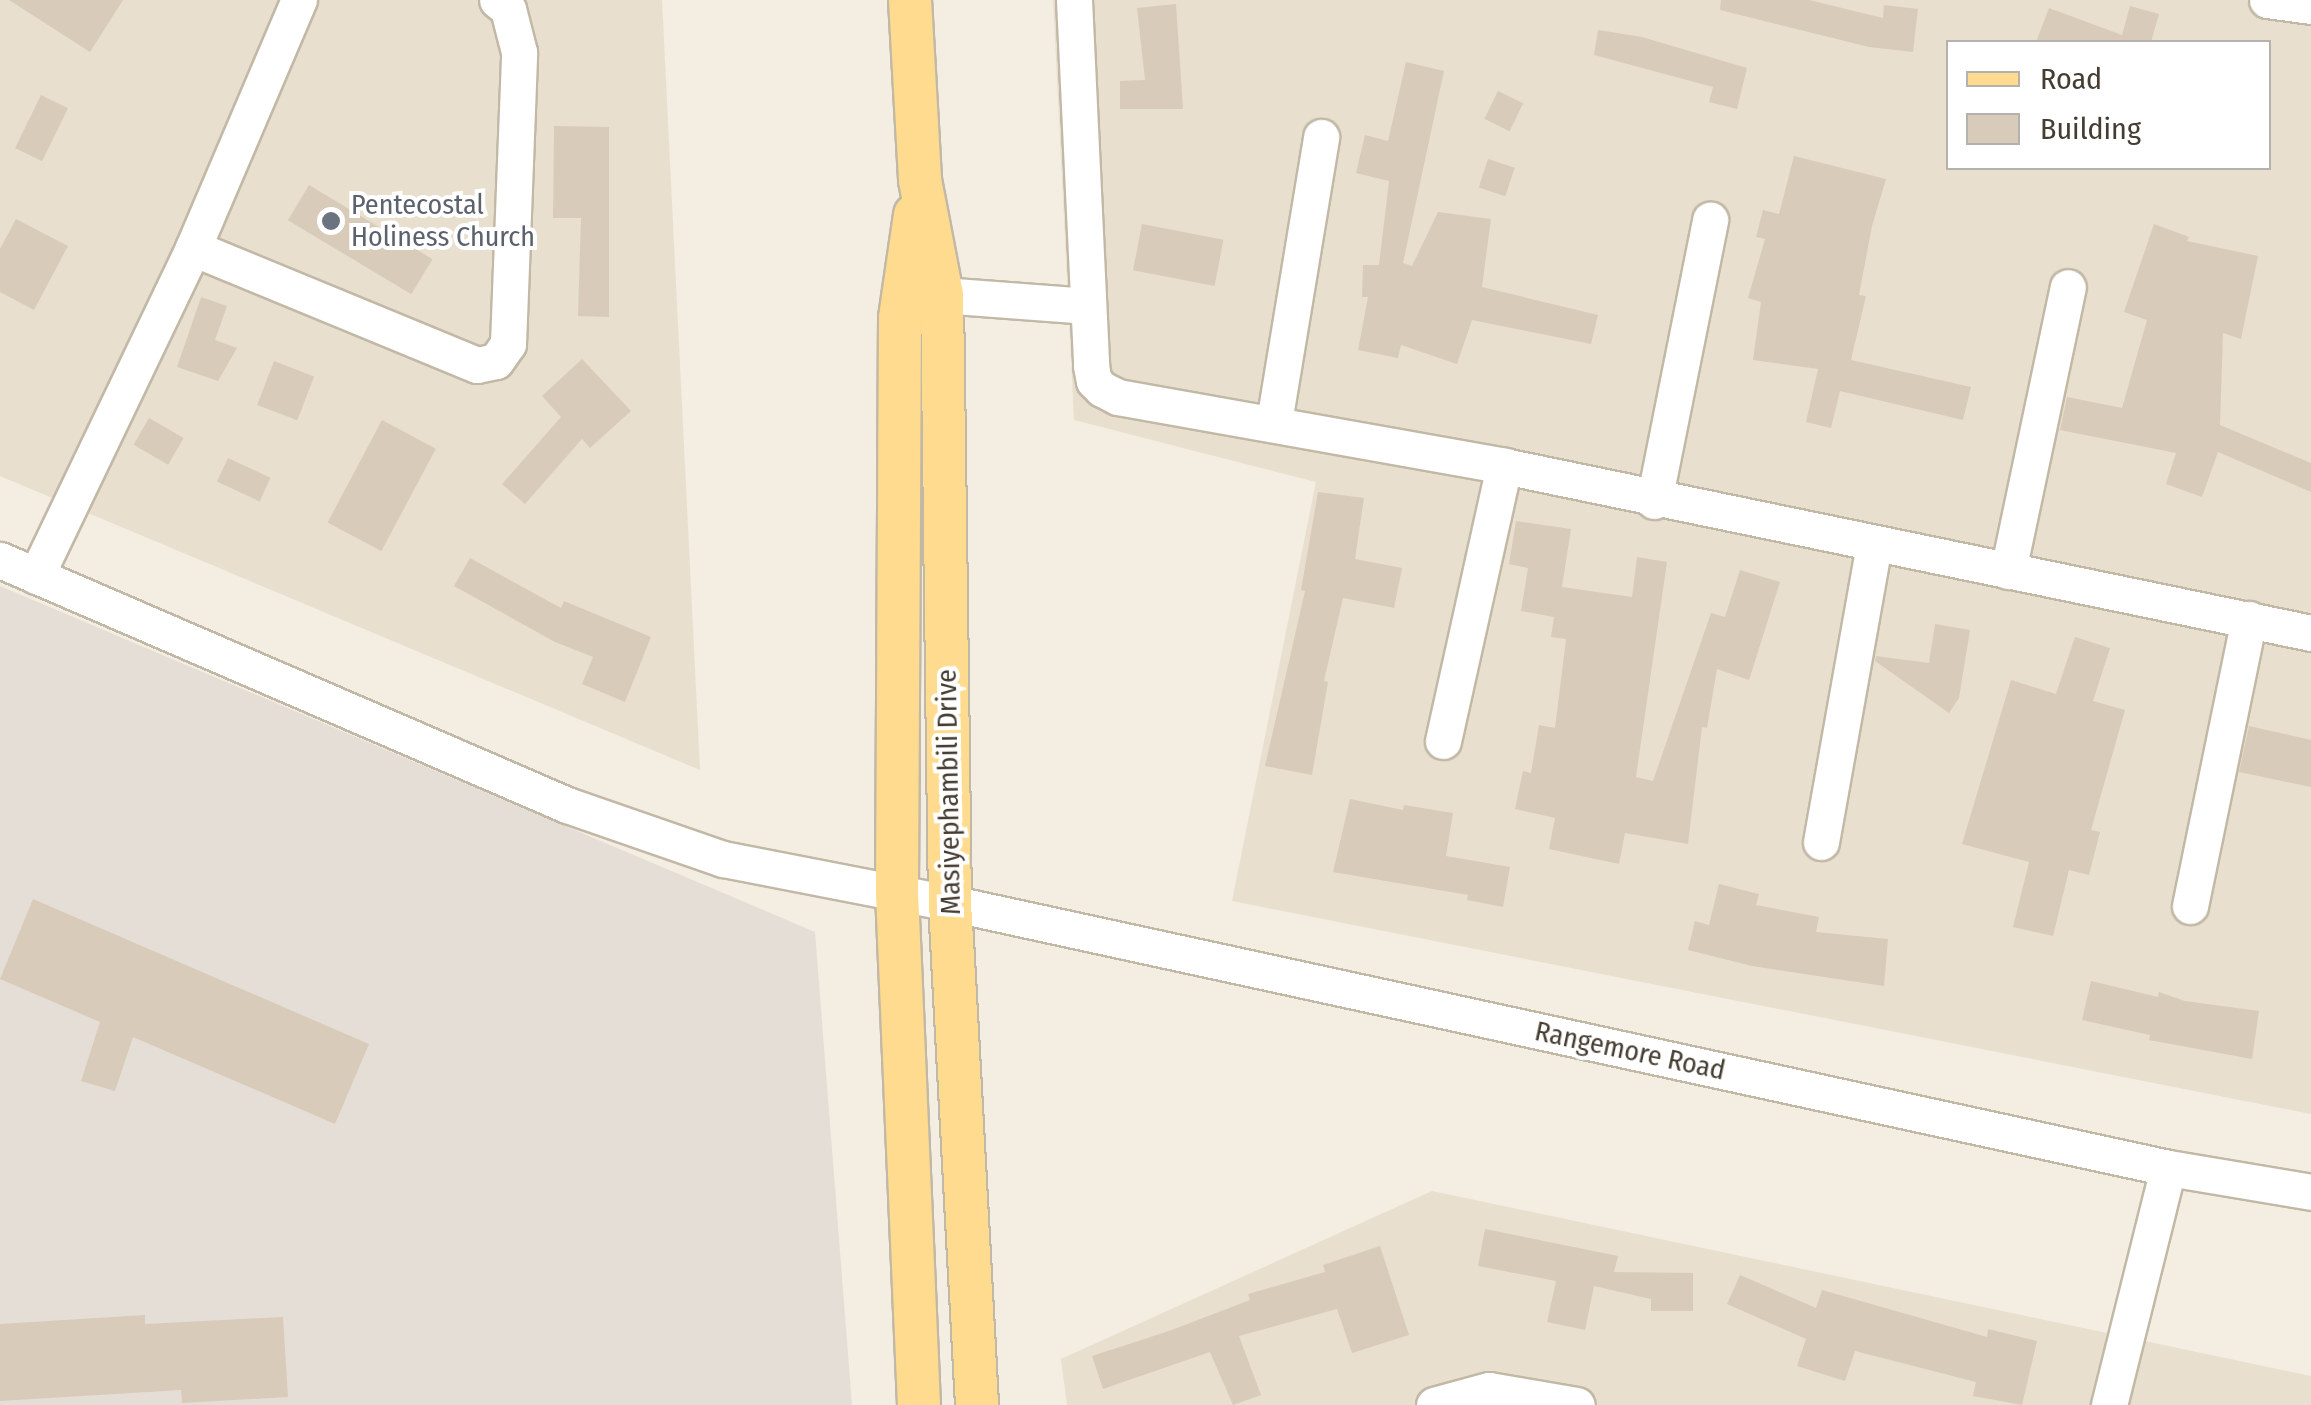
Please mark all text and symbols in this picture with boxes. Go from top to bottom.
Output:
legend [1946,40,2271,170]
text: Road [2040,61,2102,97]
text: Building [2040,111,2141,147]
place label: Pentecostal Holiness Church [351,188,535,254]
marker: Pentecostal Holiness Church [320,210,342,232]
street label: Masiyephambili Drive [930,669,968,915]
street label: Rangemore Road [1532,1014,1728,1088]

